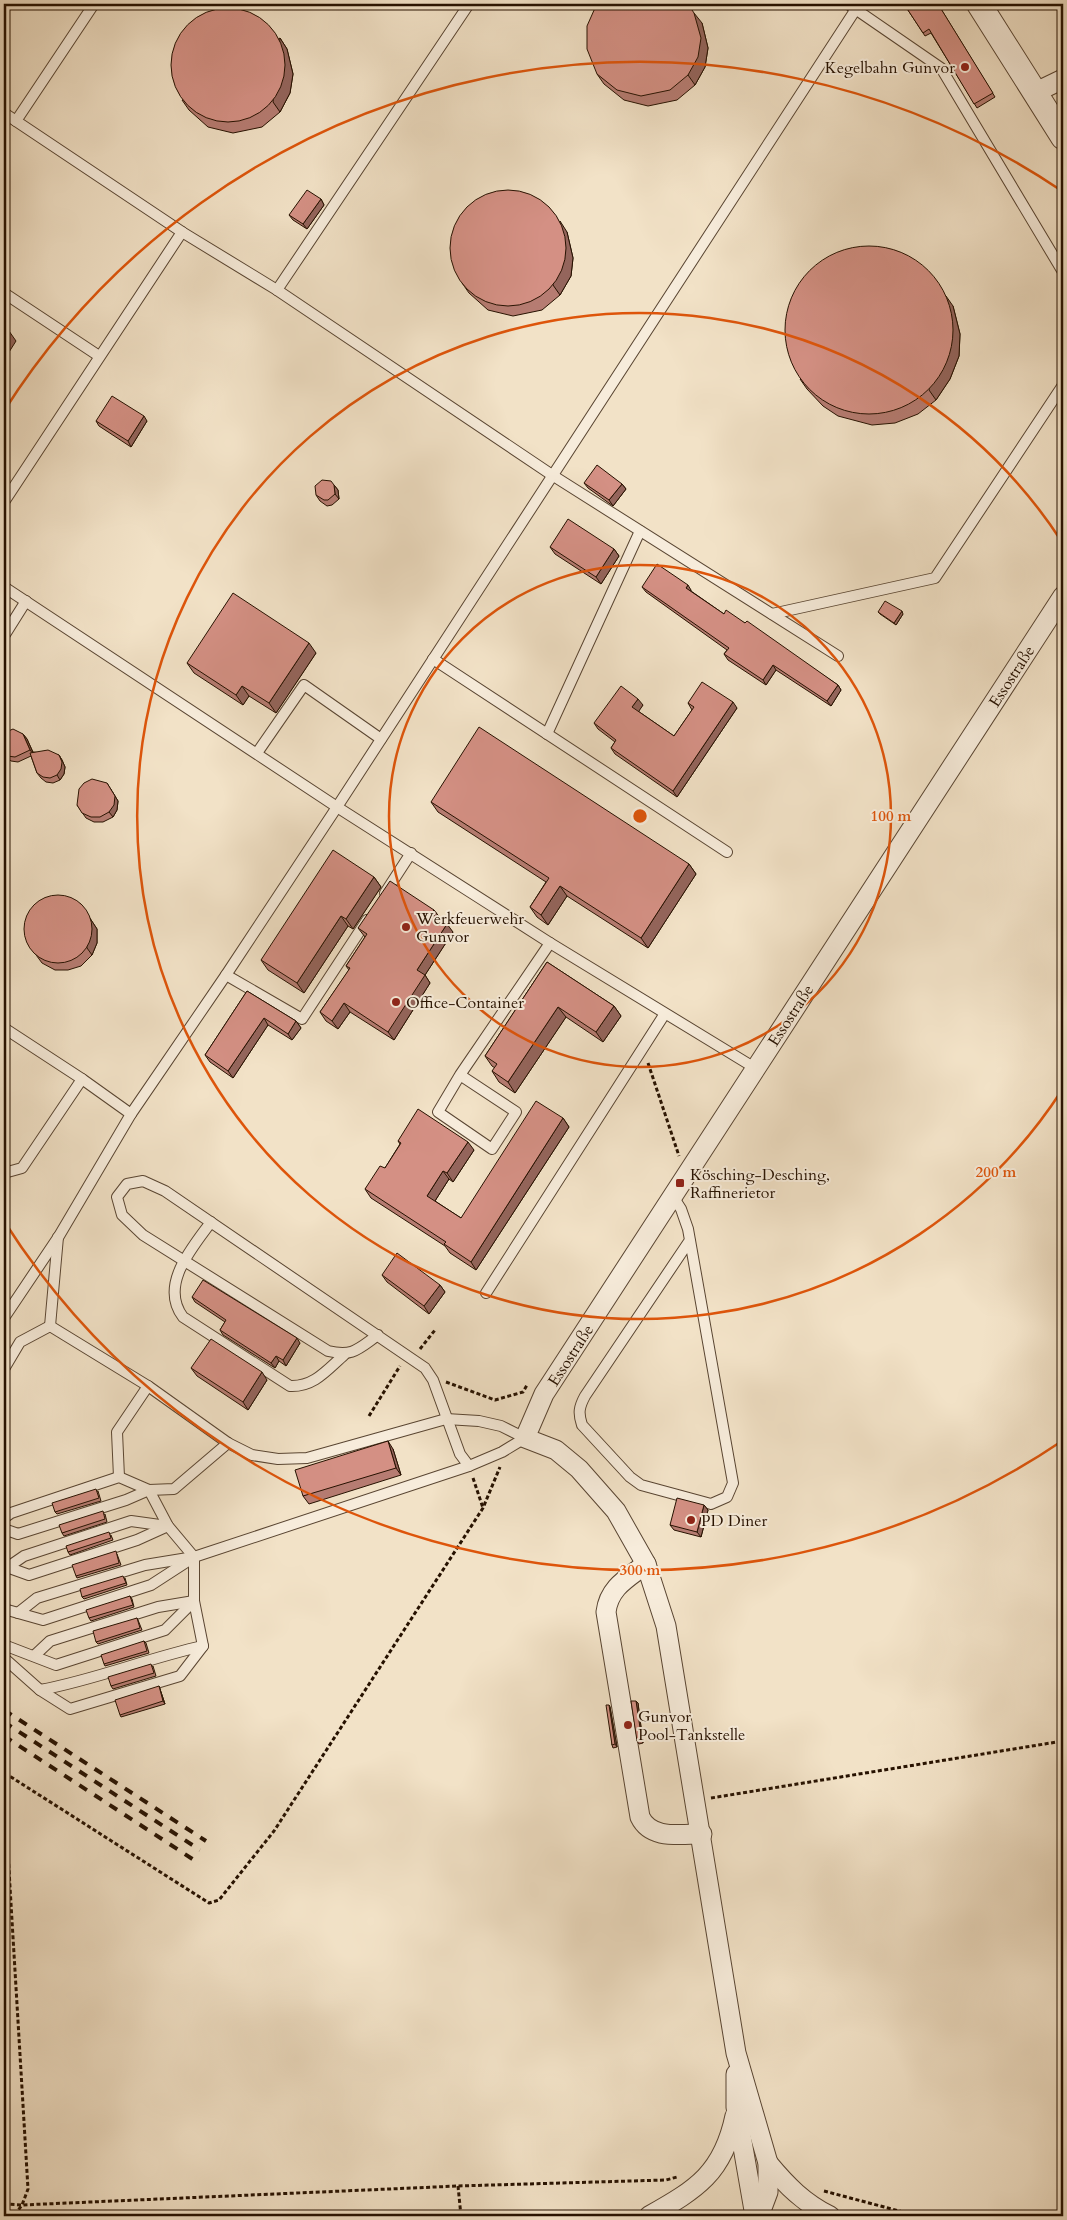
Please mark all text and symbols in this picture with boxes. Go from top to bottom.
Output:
place label: Kegelbahn Gunvor [825,57,955,79]
marker: Kegelbahn Gunvor [959,61,971,73]
street label: Essostraße [984,642,1040,712]
text: 100 m [871,806,912,826]
centre of rings [631,807,649,825]
place label: Werkfeuerwehr Gunvor [415,908,524,948]
marker: Werkfeuerwehr Gunvor [400,921,412,933]
street label: Essostraße [763,981,819,1051]
place label: Office-Container [406,992,524,1014]
marker: Office-Container [390,996,402,1008]
text: 200 m [976,1162,1017,1182]
place label: Kösching-Desching, Raffinerietor [690,1164,830,1204]
marker: Kösching-Desching, Raffinerietor [674,1177,686,1189]
street label: Essostraße [543,1321,599,1391]
place label: PD Diner [701,1510,768,1532]
marker: PD Diner [685,1514,697,1526]
text: 300 m [620,1560,661,1580]
place label: Gunvor Pool-Tankstelle [638,1706,745,1746]
marker: Gunvor Pool-Tankstelle [622,1719,634,1731]

